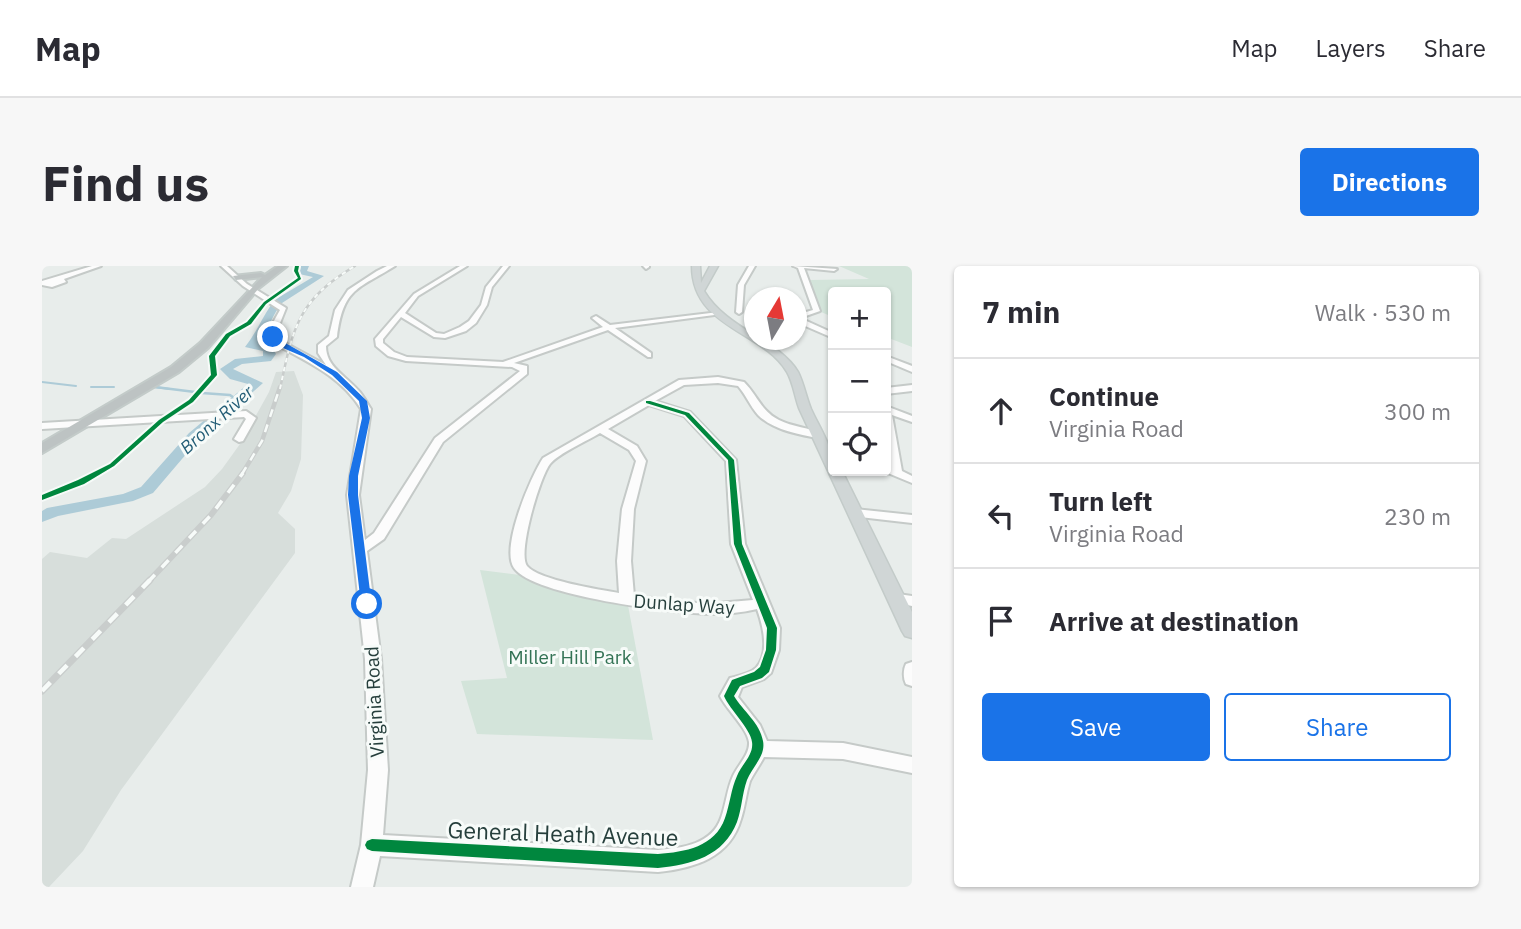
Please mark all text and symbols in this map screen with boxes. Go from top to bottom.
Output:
text: Map [35,27,101,70]
text: Map [1231,32,1278,64]
text: Layers [1316,32,1386,64]
text: Share [1424,32,1486,64]
button: Directions [1300,148,1479,216]
text: Find us [42,151,209,214]
north arrow [744,287,807,350]
map controls [828,287,891,476]
button: + [828,287,891,350]
text: 7 min [982,292,1060,331]
text: Walk · 530 m [1315,297,1451,327]
route end [257,321,288,352]
button: − [828,350,891,413]
text: Continue [1049,379,1159,413]
water label: Bronx River [175,380,259,459]
icon: ahead [982,392,1020,430]
text: 300 m [1384,396,1451,426]
button: locate [828,413,891,476]
text: Virginia Road [1049,413,1184,443]
text: Turn left [1049,484,1152,518]
icon: left [982,497,1020,535]
text: 230 m [1384,501,1451,531]
text: Virginia Road [1049,518,1184,548]
route start [351,588,382,619]
street label: Dunlap Way [633,588,736,620]
icon: arrive [982,602,1020,640]
text: Arrive at destination [1049,604,1299,638]
park label: Miller Hill Park [508,645,632,669]
street label: Virginia Road [359,646,389,758]
button: Save [982,693,1210,761]
button: Share [1224,693,1451,761]
street label: General Heath Avenue [447,814,679,852]

